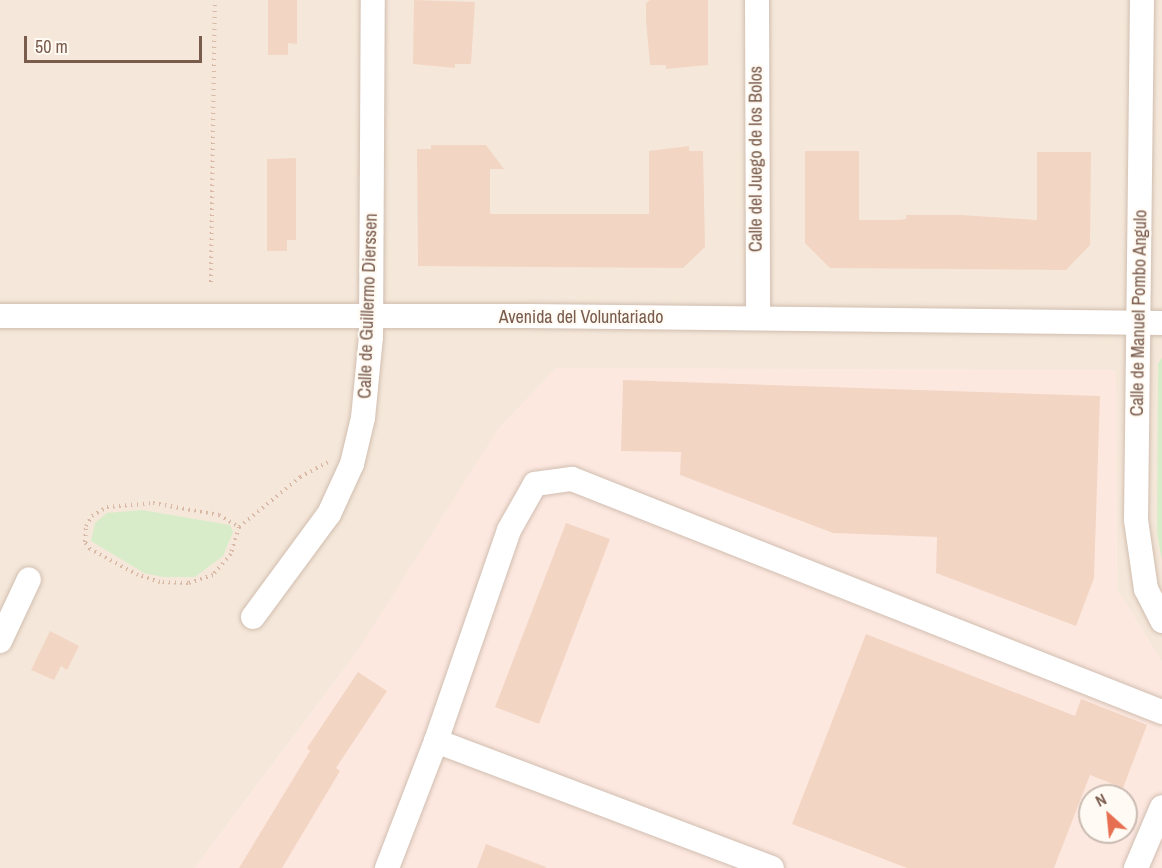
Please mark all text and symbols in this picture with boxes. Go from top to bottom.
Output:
scale bar [27,24,206,62]
text: 50 m [35,34,68,59]
street label: Calle del Juego de los Bolos [745,66,767,252]
street label: Calle de Manuel Pombo Angulo [1126,209,1152,417]
street label: Calle de Guillermo Dierssen [354,213,382,399]
street label: Avenida del Voluntariado [499,306,663,328]
north arrow [1078,784,1138,844]
text: N [1092,788,1110,812]

